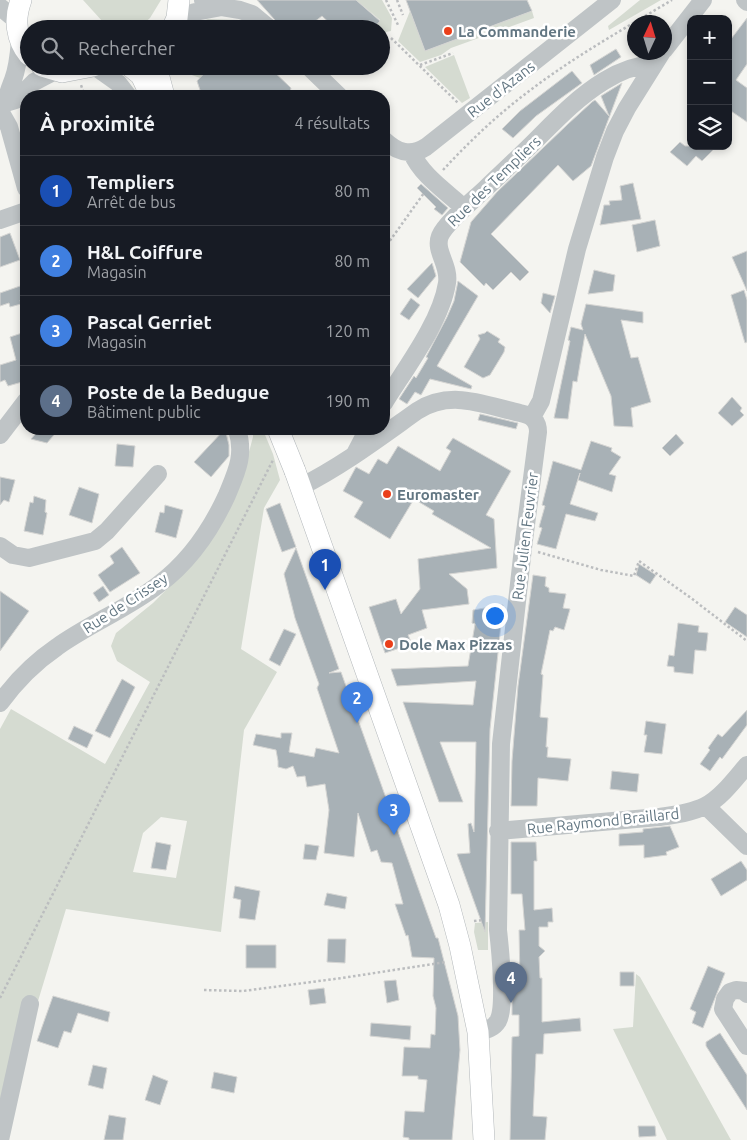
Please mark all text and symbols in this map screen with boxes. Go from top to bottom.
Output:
north arrow [627,15,672,60]
map controls [687,15,732,150]
button: + [687,15,732,60]
search box [20,20,390,75]
place label: La Commanderie [458,23,576,40]
marker: La Commanderie [442,25,454,37]
icon: search [38,34,66,62]
text: Rechercher [78,37,175,59]
street label: Rue d'Azans [464,57,538,121]
button: − [687,60,732,105]
button: layers [687,105,732,150]
text: À proximité [40,111,155,135]
text: 4 résultats [294,114,370,132]
street label: Rue des Templiers [444,132,544,230]
text: Templiers [87,171,175,193]
text: 1 [51,182,61,200]
text: 80 m [334,182,370,200]
text: Arrêt de bus [87,193,176,211]
text: H&L Coiffure [87,241,203,263]
text: 2 [51,252,61,270]
text: 80 m [334,252,370,270]
text: Magasin [87,263,147,281]
text: Pascal Gerriet [87,311,212,333]
text: 3 [51,322,61,340]
text: 120 m [325,322,370,340]
text: Magasin [87,333,147,351]
text: Poste de la Bedugue [87,381,269,403]
text: 4 [51,392,61,410]
text: 190 m [325,392,370,410]
text: Bâtiment public [87,403,201,421]
street label: Rue Julien Feuvrier [509,471,541,601]
place label: Euromaster [397,486,480,503]
marker: Euromaster [381,488,393,500]
pin: 1 [309,549,341,590]
street label: Rue de Crissey [80,569,170,637]
your location [482,603,508,629]
place label: Dole Max Pizzas [399,636,512,653]
marker: Dole Max Pizzas [383,638,395,650]
pin: 2 [341,682,373,723]
pin: 3 [378,794,410,835]
street label: Rue Raymond Braillard [526,805,680,837]
pin: 4 [495,962,527,1003]

